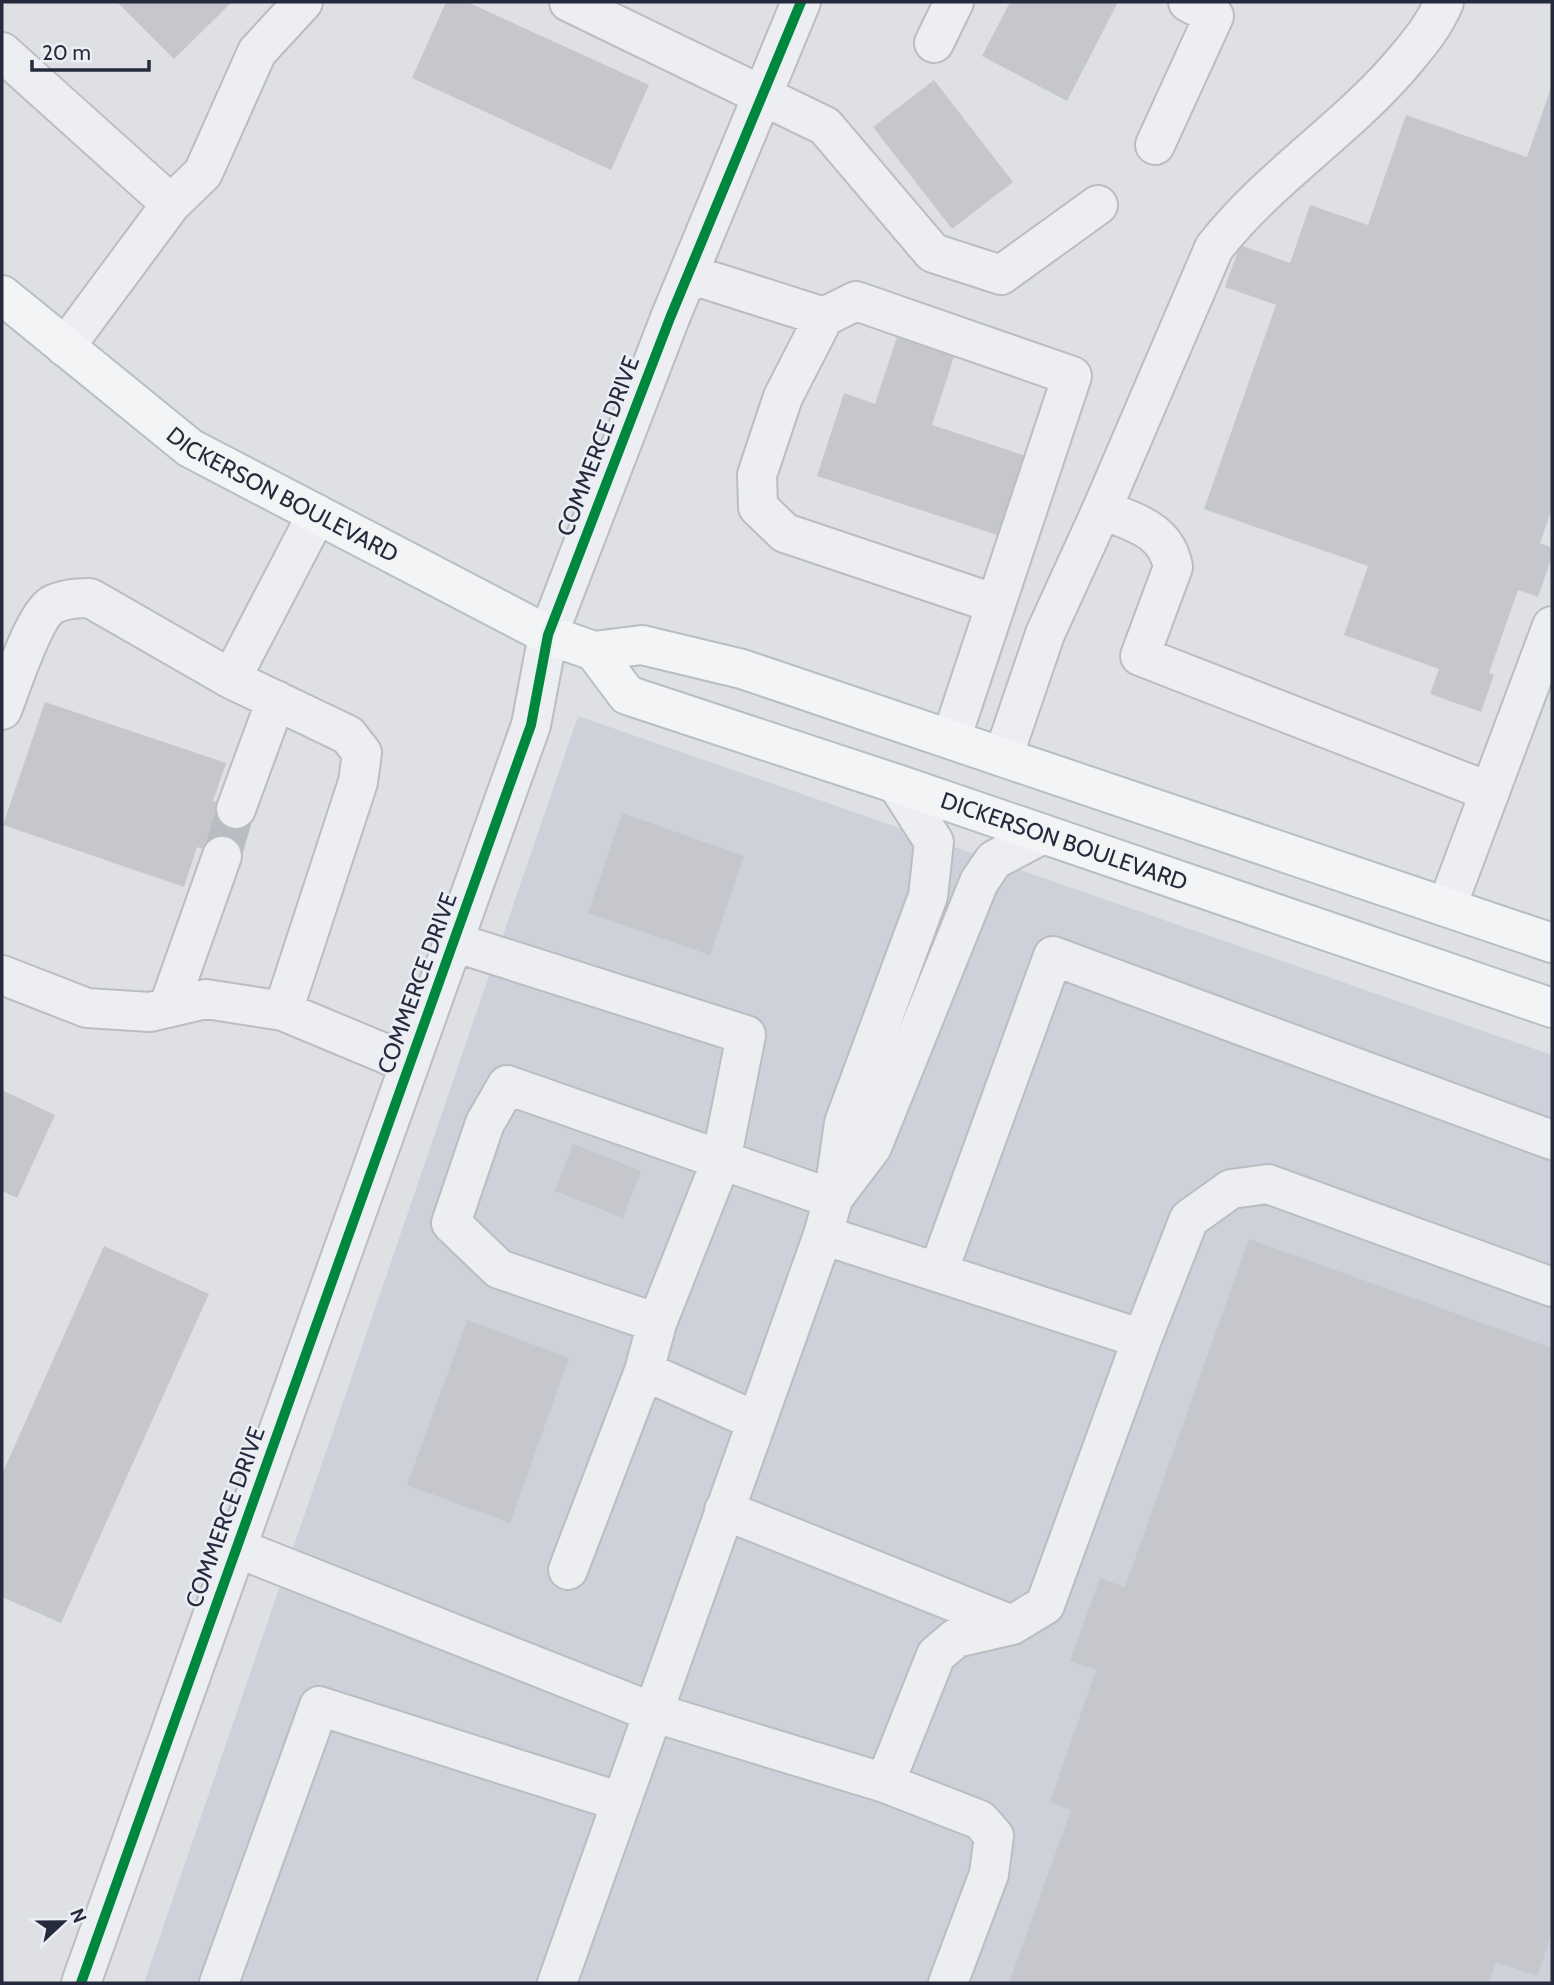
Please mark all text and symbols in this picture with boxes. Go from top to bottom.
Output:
scale bar [32,28,149,72]
text: 20 m [42,40,91,65]
street label: COMMERCE DRIVE [551,352,645,540]
street label: DICKERSON BOULEVARD [161,421,403,568]
street label: DICKERSON BOULEVARD [937,786,1191,896]
street label: COMMERCE DRIVE [371,889,463,1077]
street label: COMMERCE DRIVE [179,1423,271,1611]
north arrow [28,1887,98,1957]
text: N [65,1905,91,1926]

